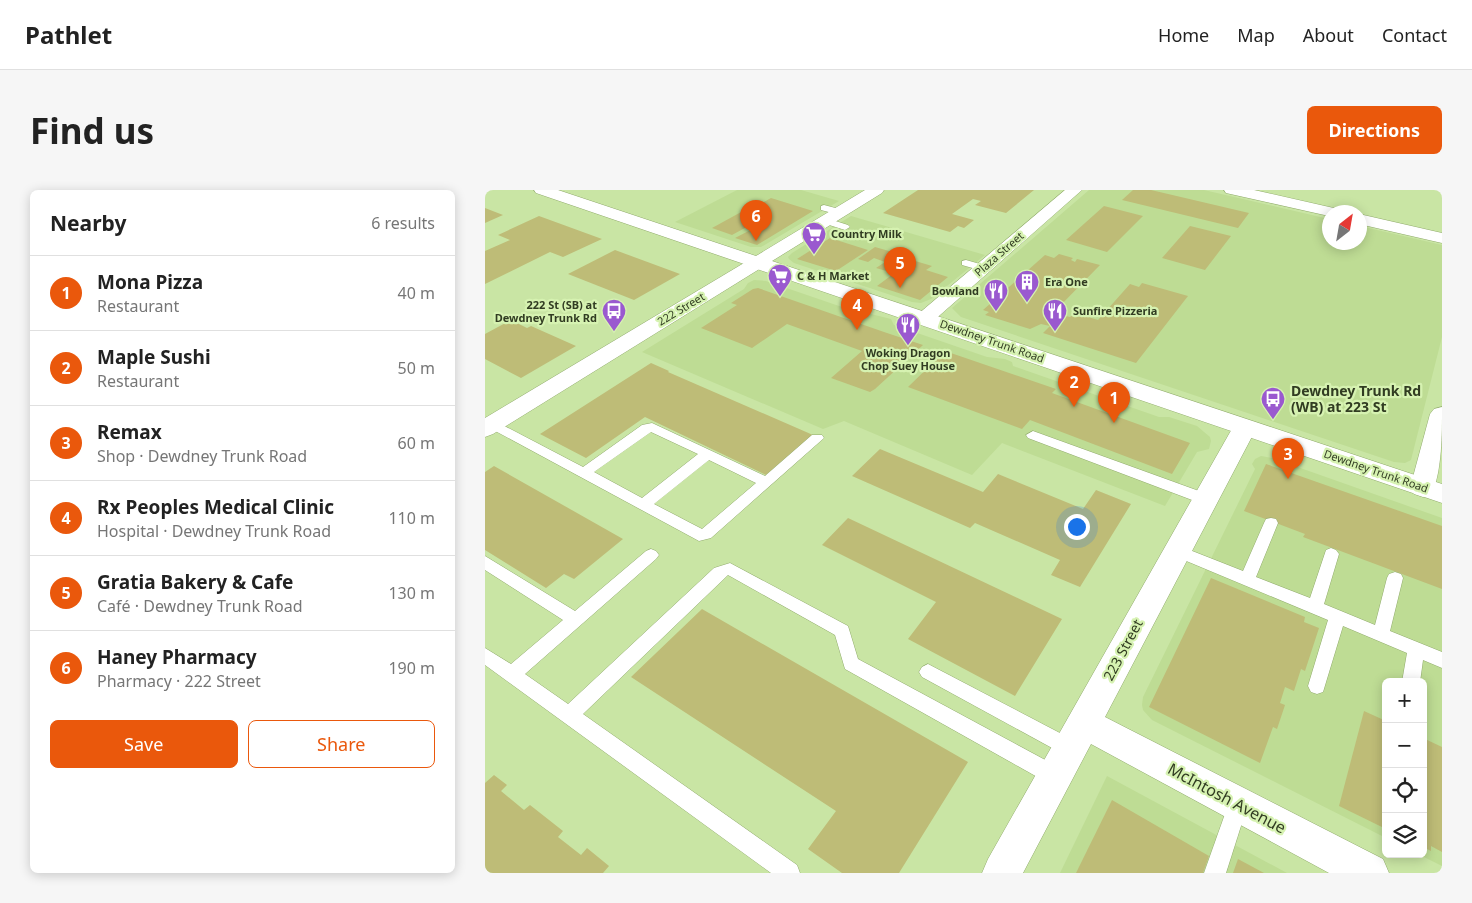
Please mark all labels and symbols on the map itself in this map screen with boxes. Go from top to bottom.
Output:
pin: 6 [740,200,772,241]
north arrow [1322,205,1367,250]
supermarket icon: Country Milk [801,221,827,255]
place label: Country Milk [831,226,902,241]
street label: Plaza Street [971,228,1026,279]
pin: 5 [884,247,916,288]
supermarket icon: C & H Market [767,263,793,297]
place label: C & H Market [797,268,870,283]
building icon: Era One [1014,269,1040,303]
place label: Era One [1045,274,1088,289]
restaurant icon: Bowland [983,278,1009,312]
place label: Bowland [932,283,979,298]
street label: 222 Street [654,289,707,329]
pin: 4 [841,289,873,330]
place label: 222 St (SB) at Dewdney Trunk Rd [495,297,597,325]
bus stop icon: 222 St (SB) at Dewdney Trunk Rd [601,298,627,332]
restaurant icon: Sunfire Pizzeria [1042,298,1068,332]
place label: Sunfire Pizzeria [1073,303,1157,318]
restaurant icon: Woking Dragon Chop Suey House [895,312,921,346]
street label: Dewdney Trunk Road [938,316,1046,365]
place label: Woking Dragon Chop Suey House [861,345,955,373]
pin: 2 [1058,366,1090,407]
place label: Dewdney Trunk Rd (WB) at 223 St [1291,381,1421,416]
pin: 1 [1098,382,1130,423]
bus stop icon: Dewdney Trunk Rd (WB) at 223 St [1260,386,1286,420]
pin: 3 [1272,438,1304,479]
street label: Dewdney Trunk Road [1322,446,1430,495]
your location [1064,514,1090,540]
street label: 223 Street [1098,616,1147,684]
street label: McIntosh Avenue [1164,758,1290,838]

